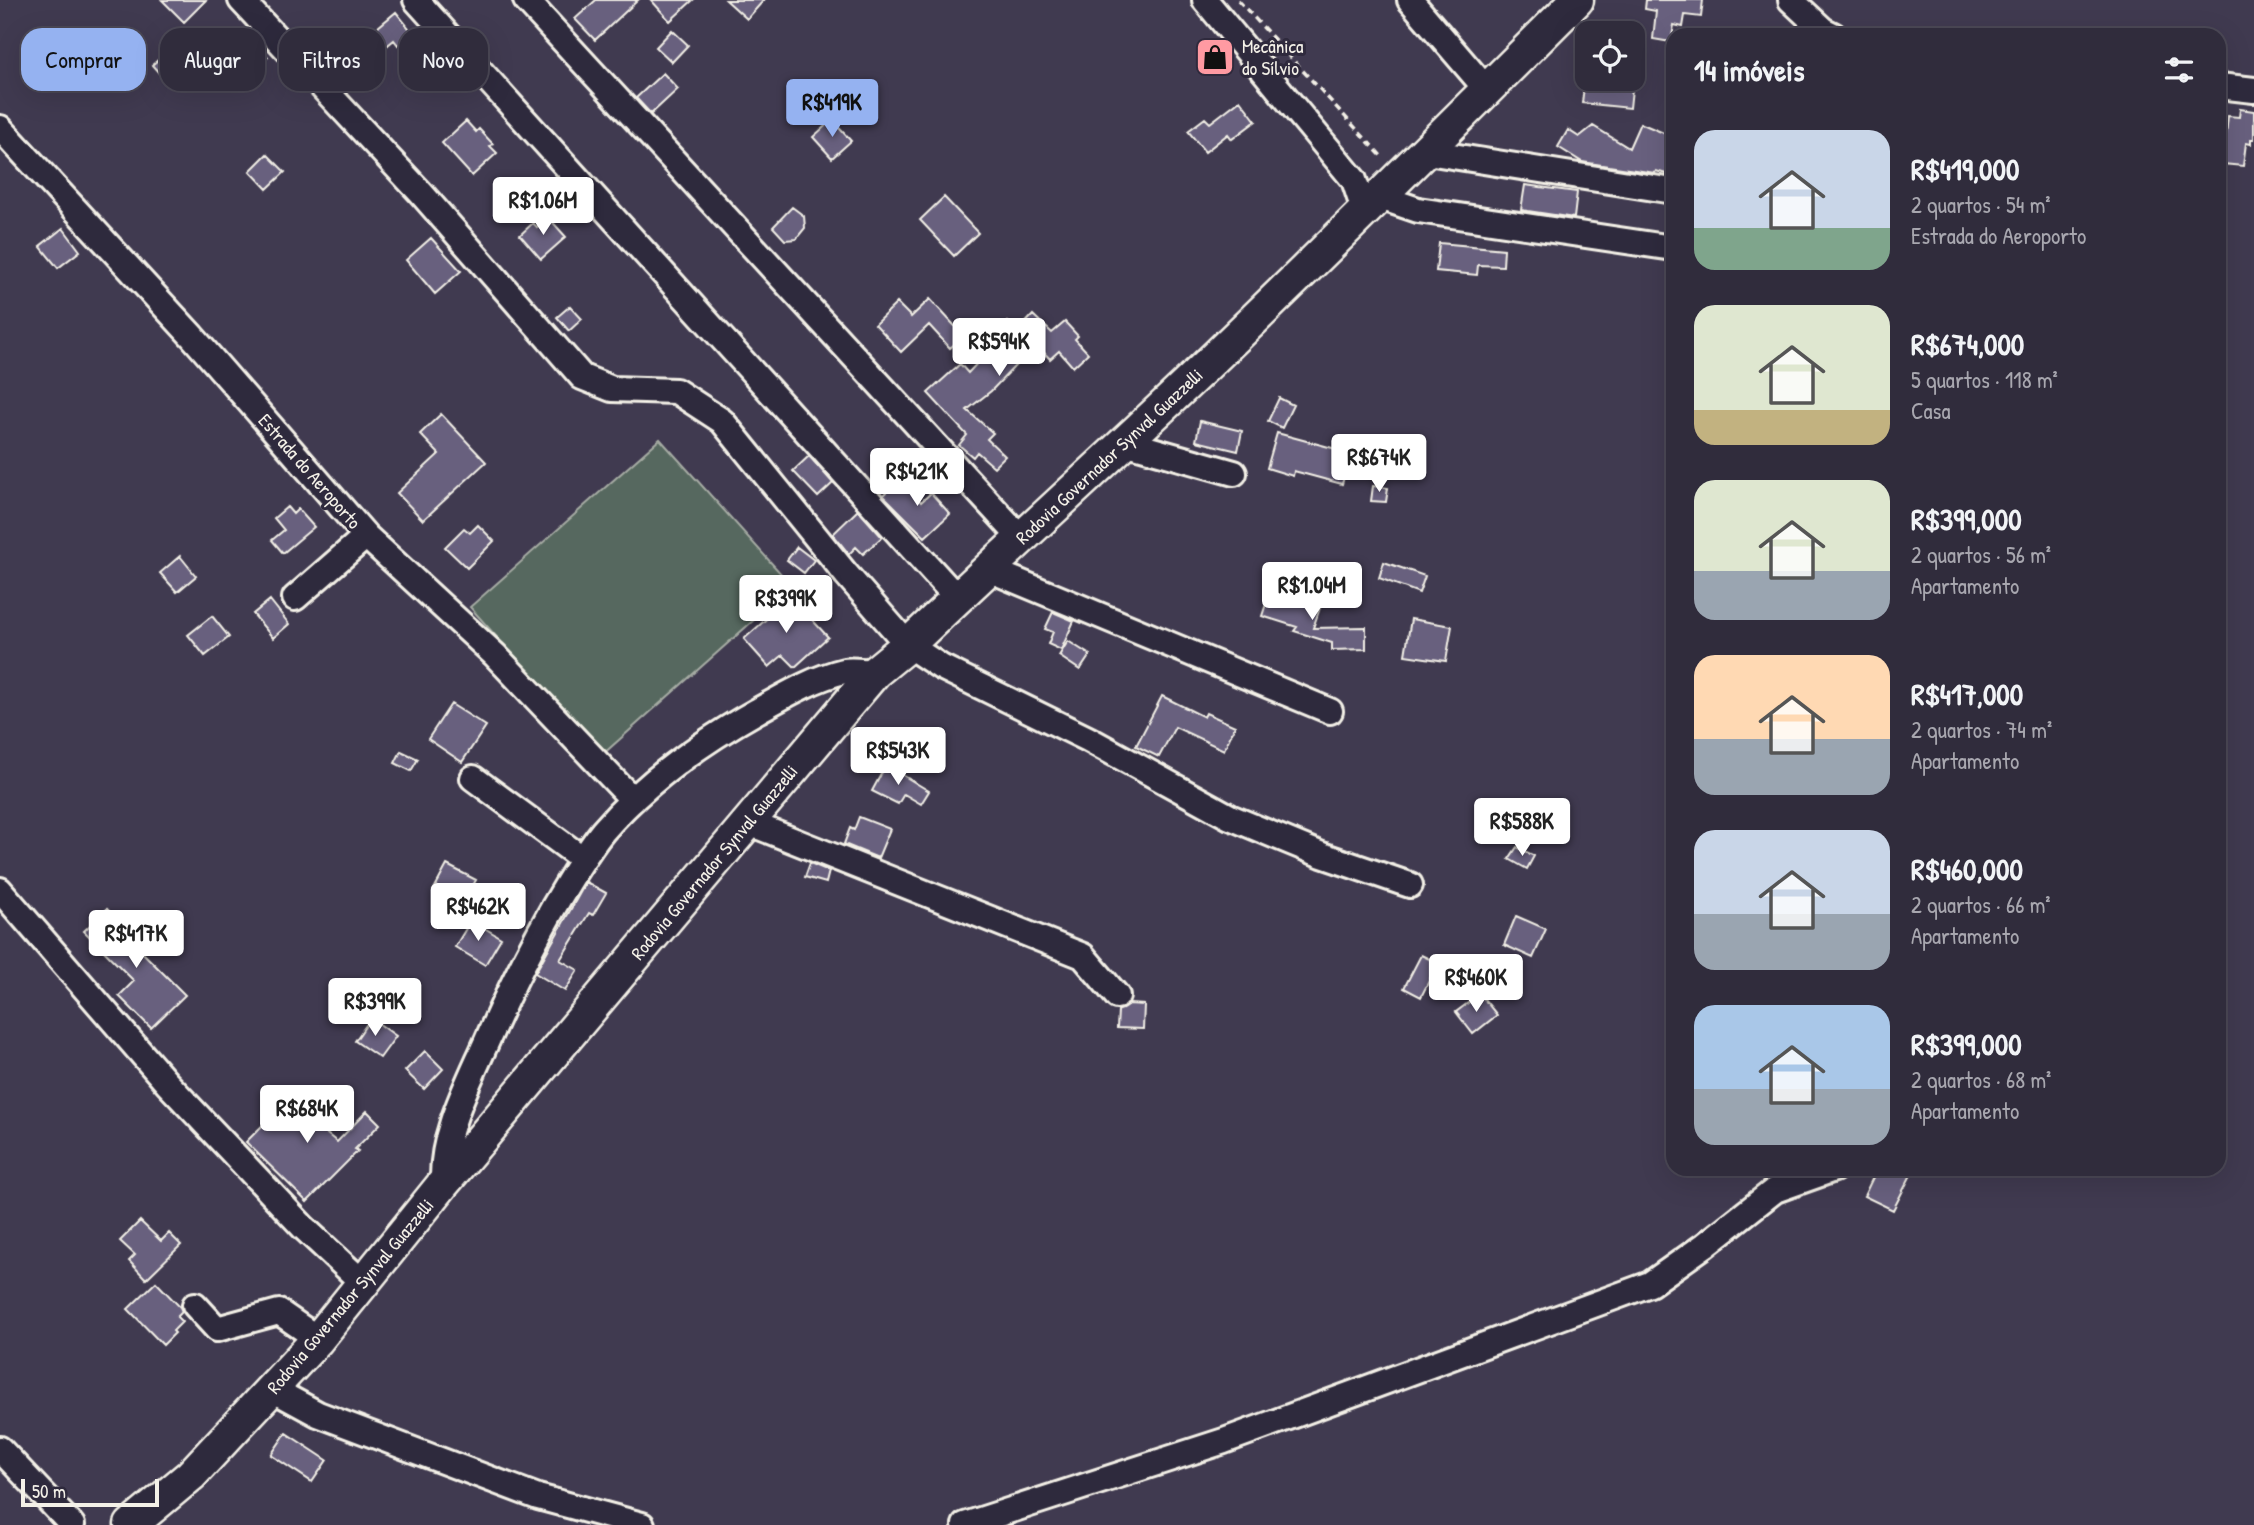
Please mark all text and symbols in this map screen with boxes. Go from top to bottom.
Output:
map controls [1575,21,1645,91]
button: locate [1575,21,1645,91]
chip: Comprar [21,28,146,91]
chip: Alugar [160,28,265,91]
chip: Filtros [279,28,385,91]
chip: Novo [399,28,488,91]
place label: Mecânica do Sílvio [1242,33,1304,81]
shop icon: Mecânica do Sílvio [1194,36,1236,78]
text: 14 imóveis [1694,50,1804,90]
icon: filters [2160,51,2198,89]
pin: R$419K [775,80,889,139]
text: R$419K [802,86,862,117]
text: R$419,000 [1911,149,2019,189]
icon: home [1750,158,1834,242]
pin: R$1.06M [478,177,608,237]
text: R$1.06M [509,184,577,215]
text: 2 quartos · 54 m² [1911,189,2051,220]
text: Estrada do Aeroporto [1911,220,2086,251]
pin: R$594K [942,318,1056,378]
text: R$674,000 [1911,324,2024,364]
text: R$594K [969,325,1029,356]
icon: home [1750,333,1834,417]
street label: Rodovia Governador Synval Guazzelli [1010,362,1208,550]
text: 5 quartos · 118 m² [1911,364,2058,395]
text: Casa [1911,395,1951,426]
street label: Estrada do Aeroporto [253,408,368,534]
pin: R$674K [1322,434,1436,494]
text: R$674K [1347,441,1411,472]
pin: R$421K [860,448,974,508]
text: R$421K [886,455,948,486]
text: R$399,000 [1911,499,2022,539]
icon: home [1750,508,1834,592]
text: 2 quartos · 56 m² [1911,539,2051,570]
pin: R$1.04M [1247,562,1377,622]
text: R$1.04M [1278,569,1346,600]
text: Apartamento [1911,570,2019,601]
pin: R$399K [729,576,843,635]
text: R$399K [755,582,817,613]
text: R$417,000 [1911,674,2023,714]
icon: home [1750,683,1834,767]
text: 2 quartos · 74 m² [1911,714,2052,745]
pin: R$543K [841,728,955,787]
text: R$543K [867,734,929,765]
text: Apartamento [1911,745,2019,776]
street label: Rodovia Governador Synval Guazzelli [625,759,803,965]
pin: R$588K [1465,798,1579,858]
text: R$588K [1490,805,1554,836]
text: R$460,000 [1911,849,2023,889]
icon: home [1750,858,1834,942]
pin: R$462K [421,884,535,943]
text: 2 quartos · 66 m² [1911,889,2051,920]
text: R$462K [447,890,509,921]
pin: R$417K [79,911,193,970]
text: R$417K [105,917,167,948]
text: Apartamento [1911,920,2019,951]
pin: R$460K [1419,954,1533,1014]
text: R$460K [1445,961,1507,992]
pin: R$399K [318,978,432,1038]
text: R$399K [344,985,406,1016]
text: R$399,000 [1911,1024,2022,1064]
icon: home [1750,1033,1834,1117]
text: 2 quartos · 68 m² [1911,1064,2051,1095]
pin: R$684K [250,1086,364,1145]
text: R$684K [276,1092,338,1123]
text: Apartamento [1911,1095,2019,1126]
street label: Rodovia Governador Synval Guazzelli [261,1193,439,1399]
scale bar [21,1476,159,1508]
text: 50 m [32,1478,66,1504]

